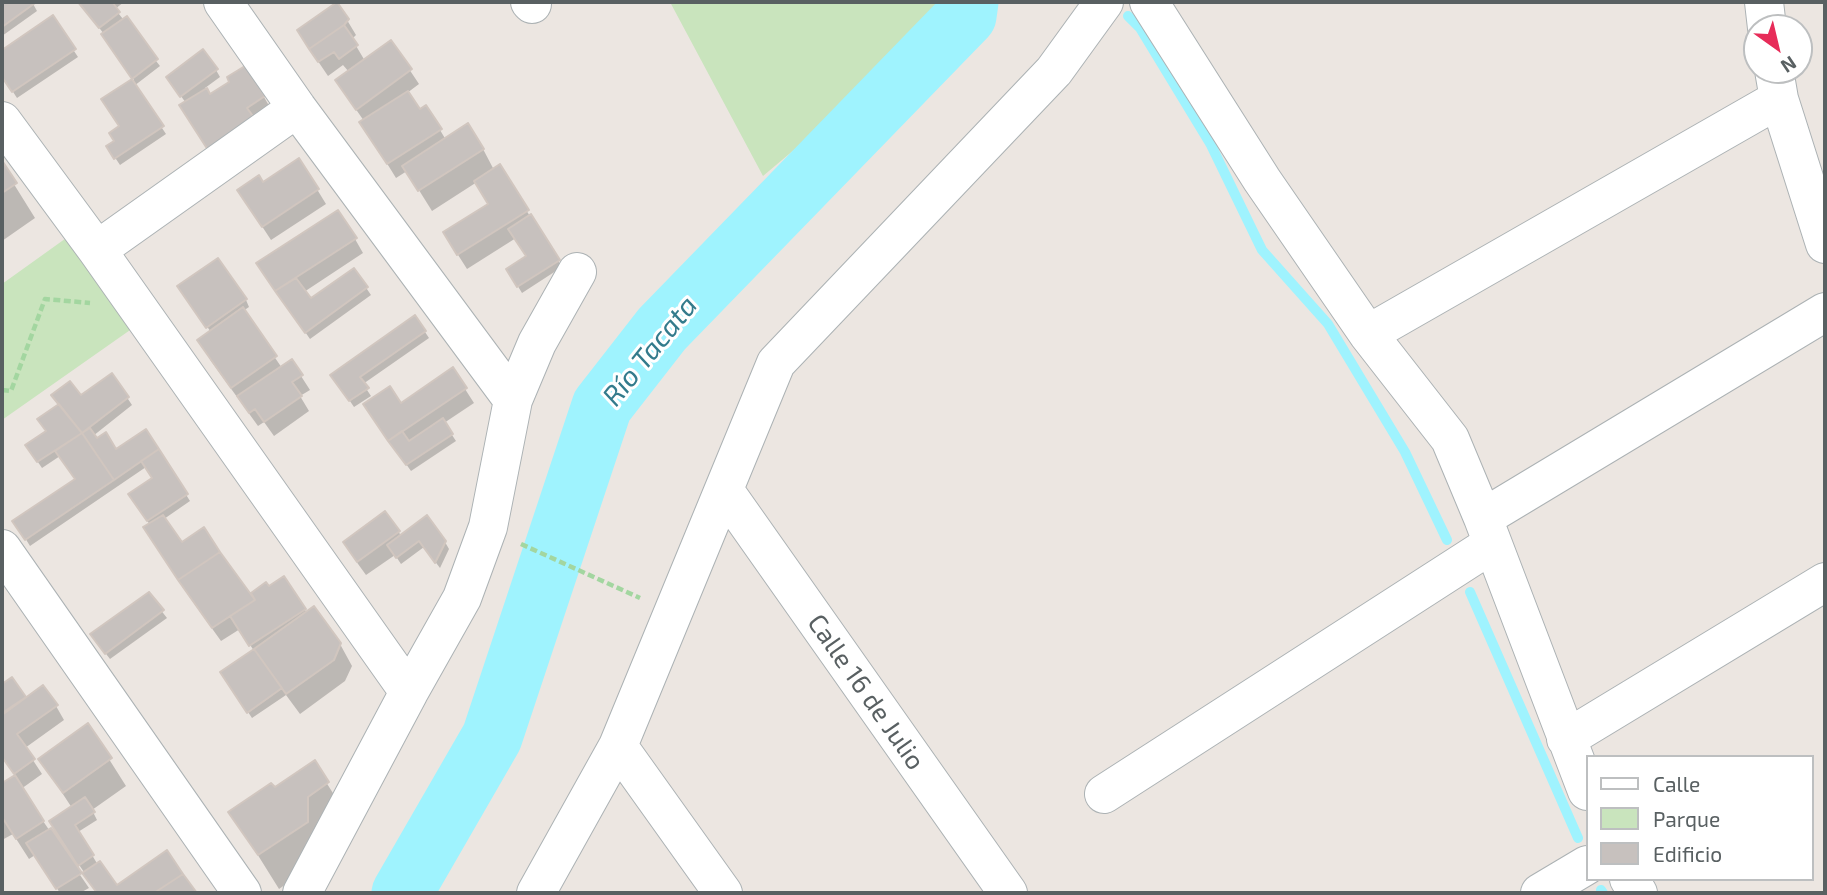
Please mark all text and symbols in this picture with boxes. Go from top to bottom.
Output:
north arrow [1743,14,1813,84]
text: N [1777,52,1801,79]
water label: Río Tacata [596,289,704,413]
street label: Calle 16 de Julio [801,608,931,776]
legend [1586,755,1813,881]
text: Calle [1653,771,1700,796]
text: Parque [1653,806,1720,831]
text: Edificio [1653,841,1722,866]

